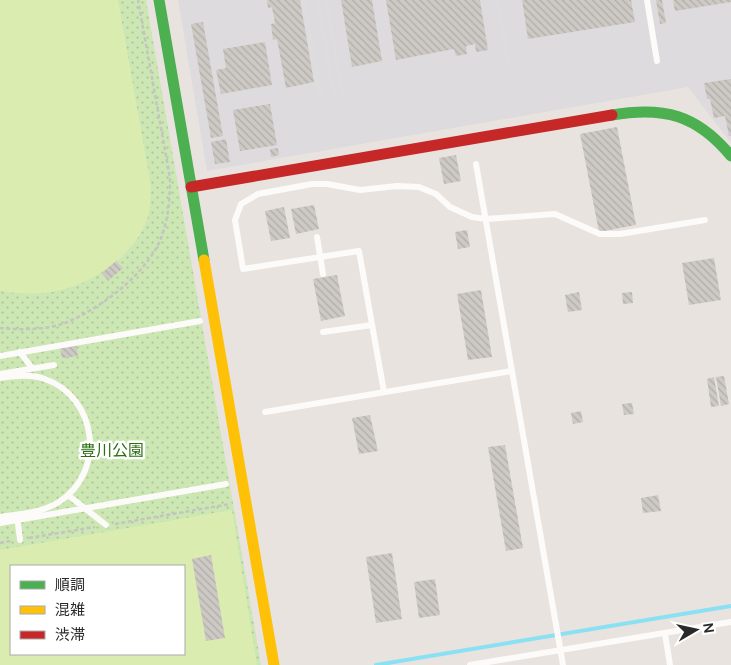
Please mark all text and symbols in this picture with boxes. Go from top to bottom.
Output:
park label: 豊川公園 [80,440,144,461]
legend [10,565,185,655]
text: 順調 [55,575,85,595]
text: 混雑 [55,600,85,620]
north arrow [671,605,721,655]
text: N [699,622,719,634]
text: 渋滞 [55,625,85,645]

